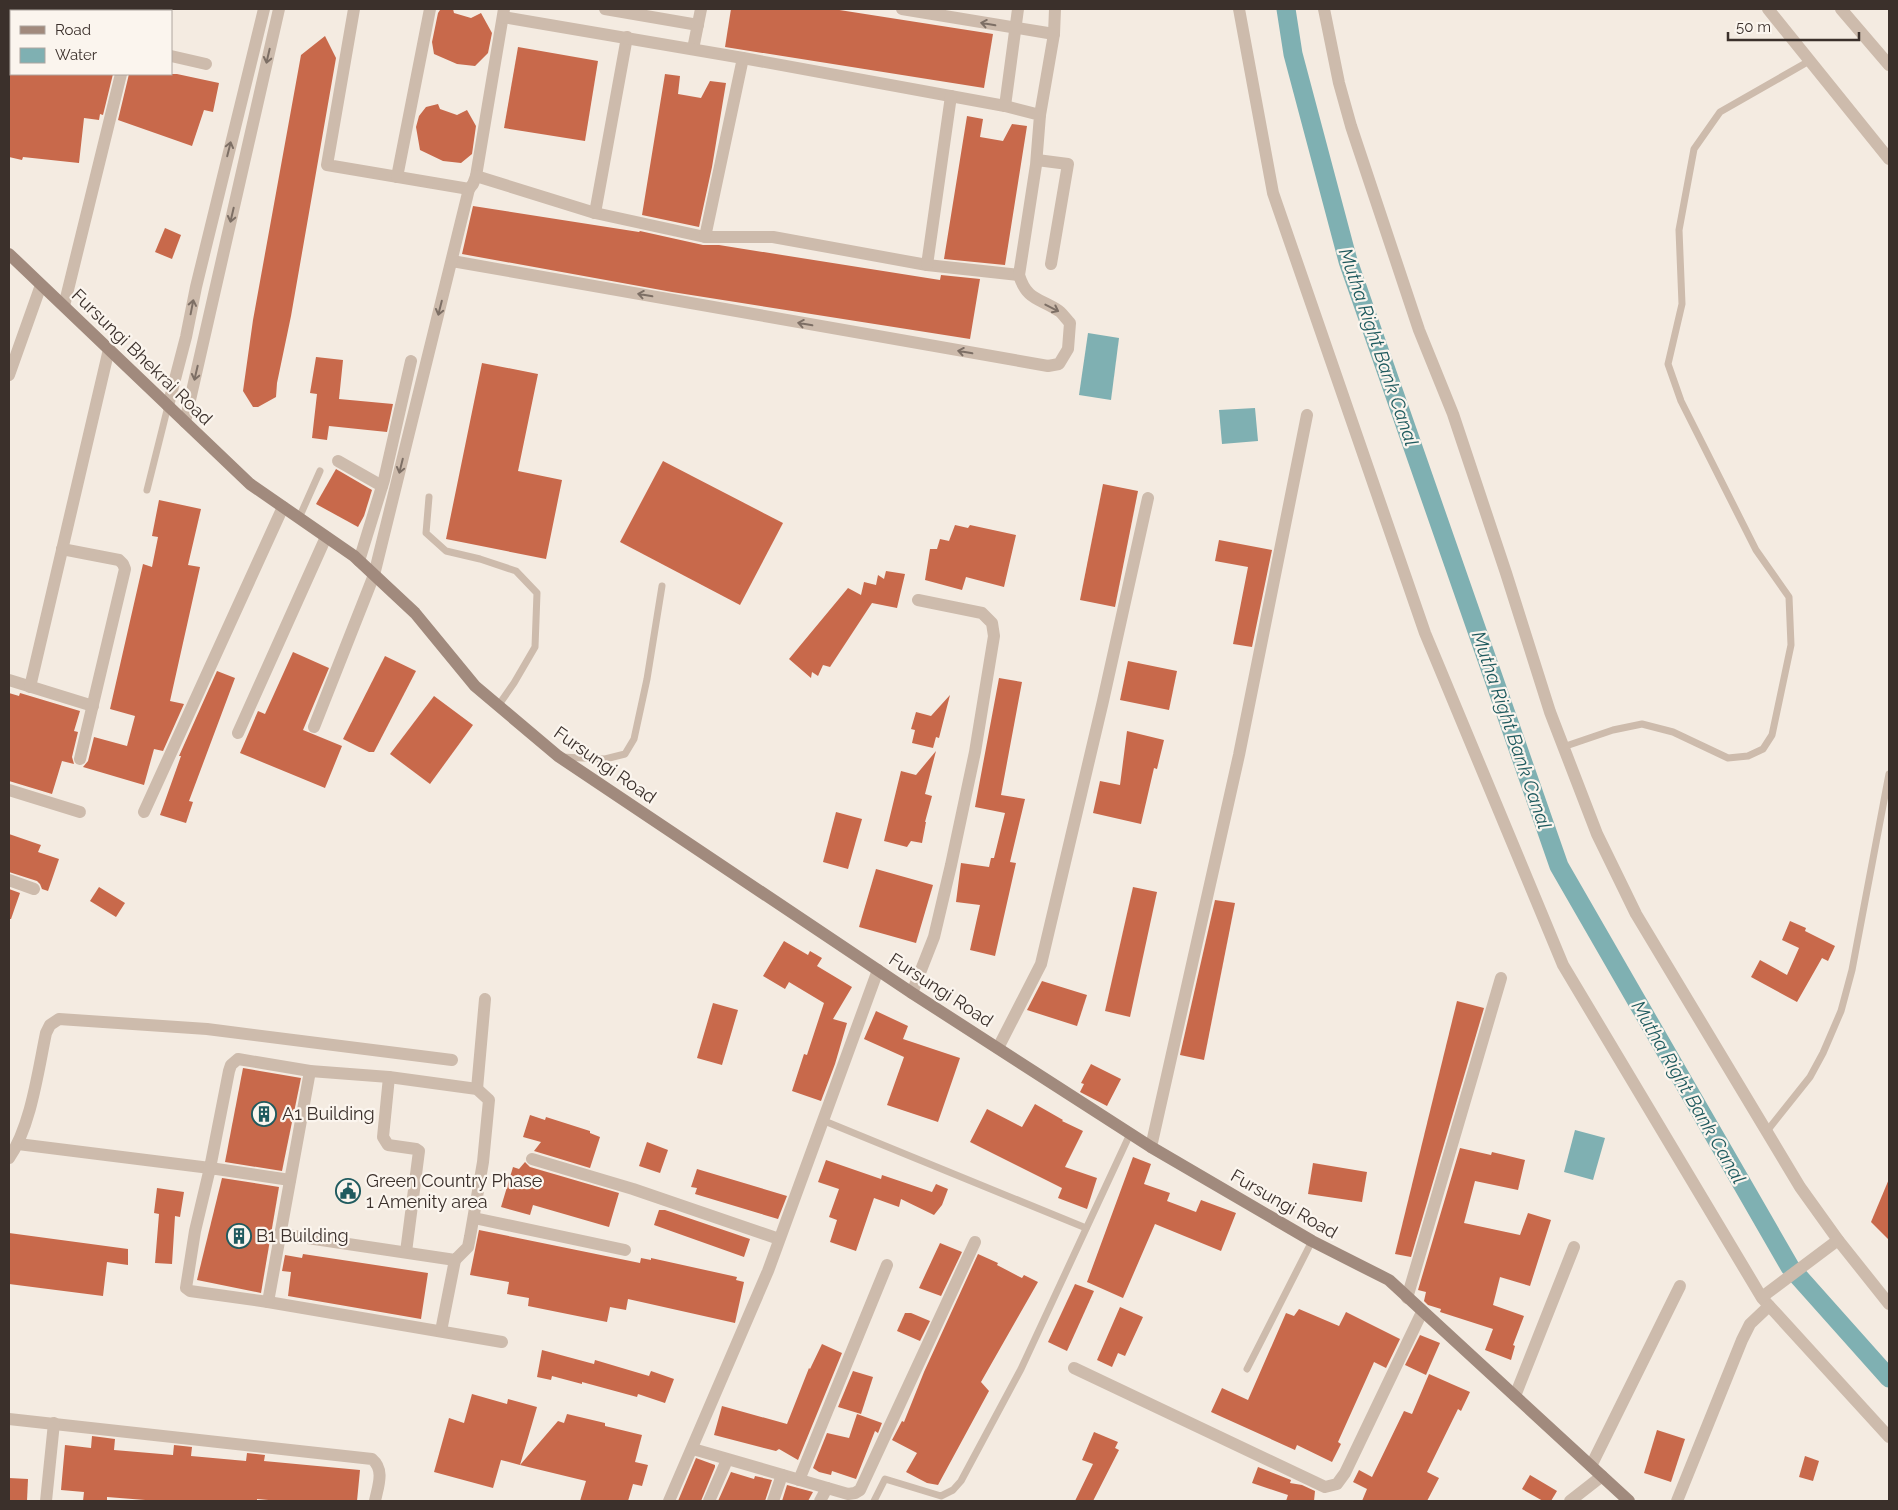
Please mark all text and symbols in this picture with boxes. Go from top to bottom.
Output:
legend [10,10,172,75]
scale bar [1728,10,1859,42]
text: 50 m [1736,18,1771,36]
one-way arrow [981,19,997,29]
text: Road [55,21,91,39]
text: Water [55,46,98,64]
one-way arrow [263,48,272,64]
one-way arrow [225,142,234,158]
one-way arrow [227,206,237,222]
water label: Mutha Right Bank Canal [1335,245,1423,449]
street label: Fursungi Bhekrai Road [68,284,217,429]
one-way arrow [638,290,654,300]
one-way arrow [187,300,197,316]
one-way arrow [435,300,444,316]
one-way arrow [1045,303,1060,313]
one-way arrow [798,318,814,328]
one-way arrow [958,346,974,356]
one-way arrow [191,365,200,381]
one-way arrow [395,458,405,474]
water label: Mutha Right Bank Canal [1468,628,1556,832]
street label: Fursungi Road [550,722,660,808]
street label: Fursungi Road [885,948,997,1031]
water label: Mutha Right Bank Canal [1628,996,1750,1188]
building icon: A1 Building [251,1101,277,1127]
place label: A1 Building [282,1103,375,1124]
street label: Fursungi Road [1227,1165,1341,1243]
place label: Green Country Phase 1 Amenity area [366,1170,543,1212]
public building icon: Green Country Phase 1 Amenity area [335,1178,361,1204]
building icon: B1 Building [226,1223,252,1249]
place label: B1 Building [256,1225,349,1246]

